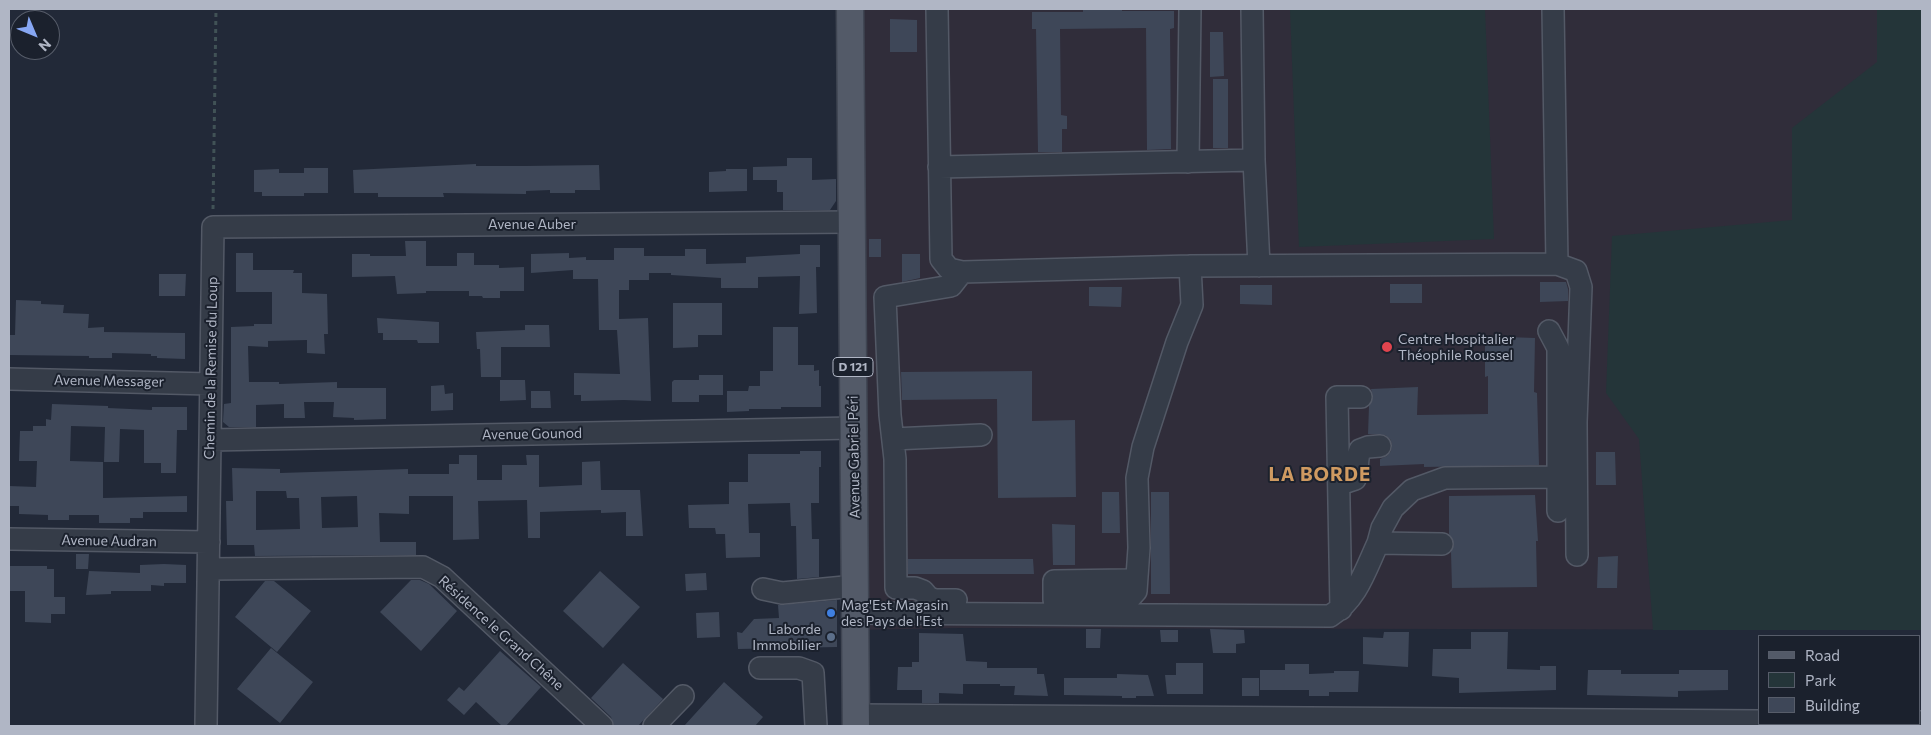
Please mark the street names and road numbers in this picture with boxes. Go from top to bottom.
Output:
street label: Avenue Auber [488,216,576,232]
street label: Chemin de la Remise du Loup [201,276,221,460]
road number: D 121 [833,358,873,377]
street label: Avenue Messager [54,372,164,390]
street label: Avenue Gabriel Péri [845,395,863,519]
street label: Avenue Gounod [482,425,582,443]
street label: Avenue Audran [61,532,157,550]
street label: Résidence le Grand Chêne [435,572,567,694]

